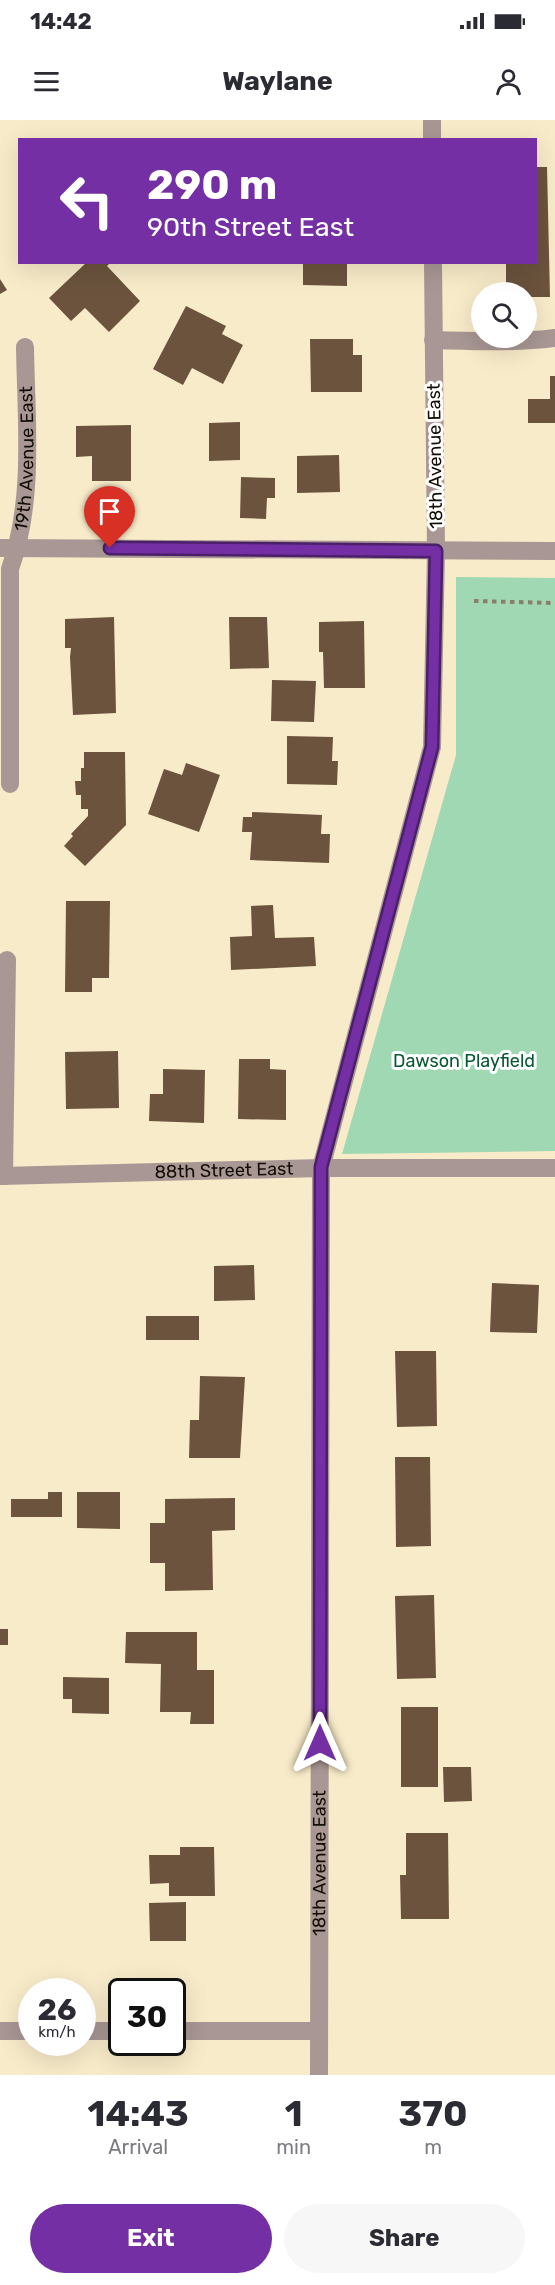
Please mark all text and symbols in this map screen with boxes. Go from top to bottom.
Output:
text: 14:42 [30,8,92,35]
icon: menu [30,65,63,98]
text: Waylane [222,65,333,97]
icon: person [492,65,525,98]
text: 290 m [147,160,277,210]
icon: left [48,162,126,240]
text: 90th Street East [147,211,354,243]
map controls [471,282,537,348]
button: search [471,282,537,348]
street label: 18th Avenue East [423,383,447,529]
street label: 19th Avenue East [10,386,38,533]
pin [84,486,135,548]
icon: arrive [93,495,126,528]
park label: Dawson Playfield [393,1050,535,1072]
street label: 88th Street East [154,1158,294,1183]
position arrow [288,1711,352,1775]
street label: 18th Avenue East [308,1790,331,1936]
speed limit sign: 30 [108,1978,186,2056]
text: 26 [37,1992,77,2028]
text: km/h [38,2023,76,2041]
text: 14:43 [88,2092,189,2135]
text: 1 [285,2092,303,2135]
text: 370 [399,2092,467,2135]
text: Arrival [108,2135,168,2159]
text: min [276,2135,311,2159]
text: m [424,2135,442,2159]
button: Exit [30,2204,272,2273]
button: Share [284,2204,525,2273]

